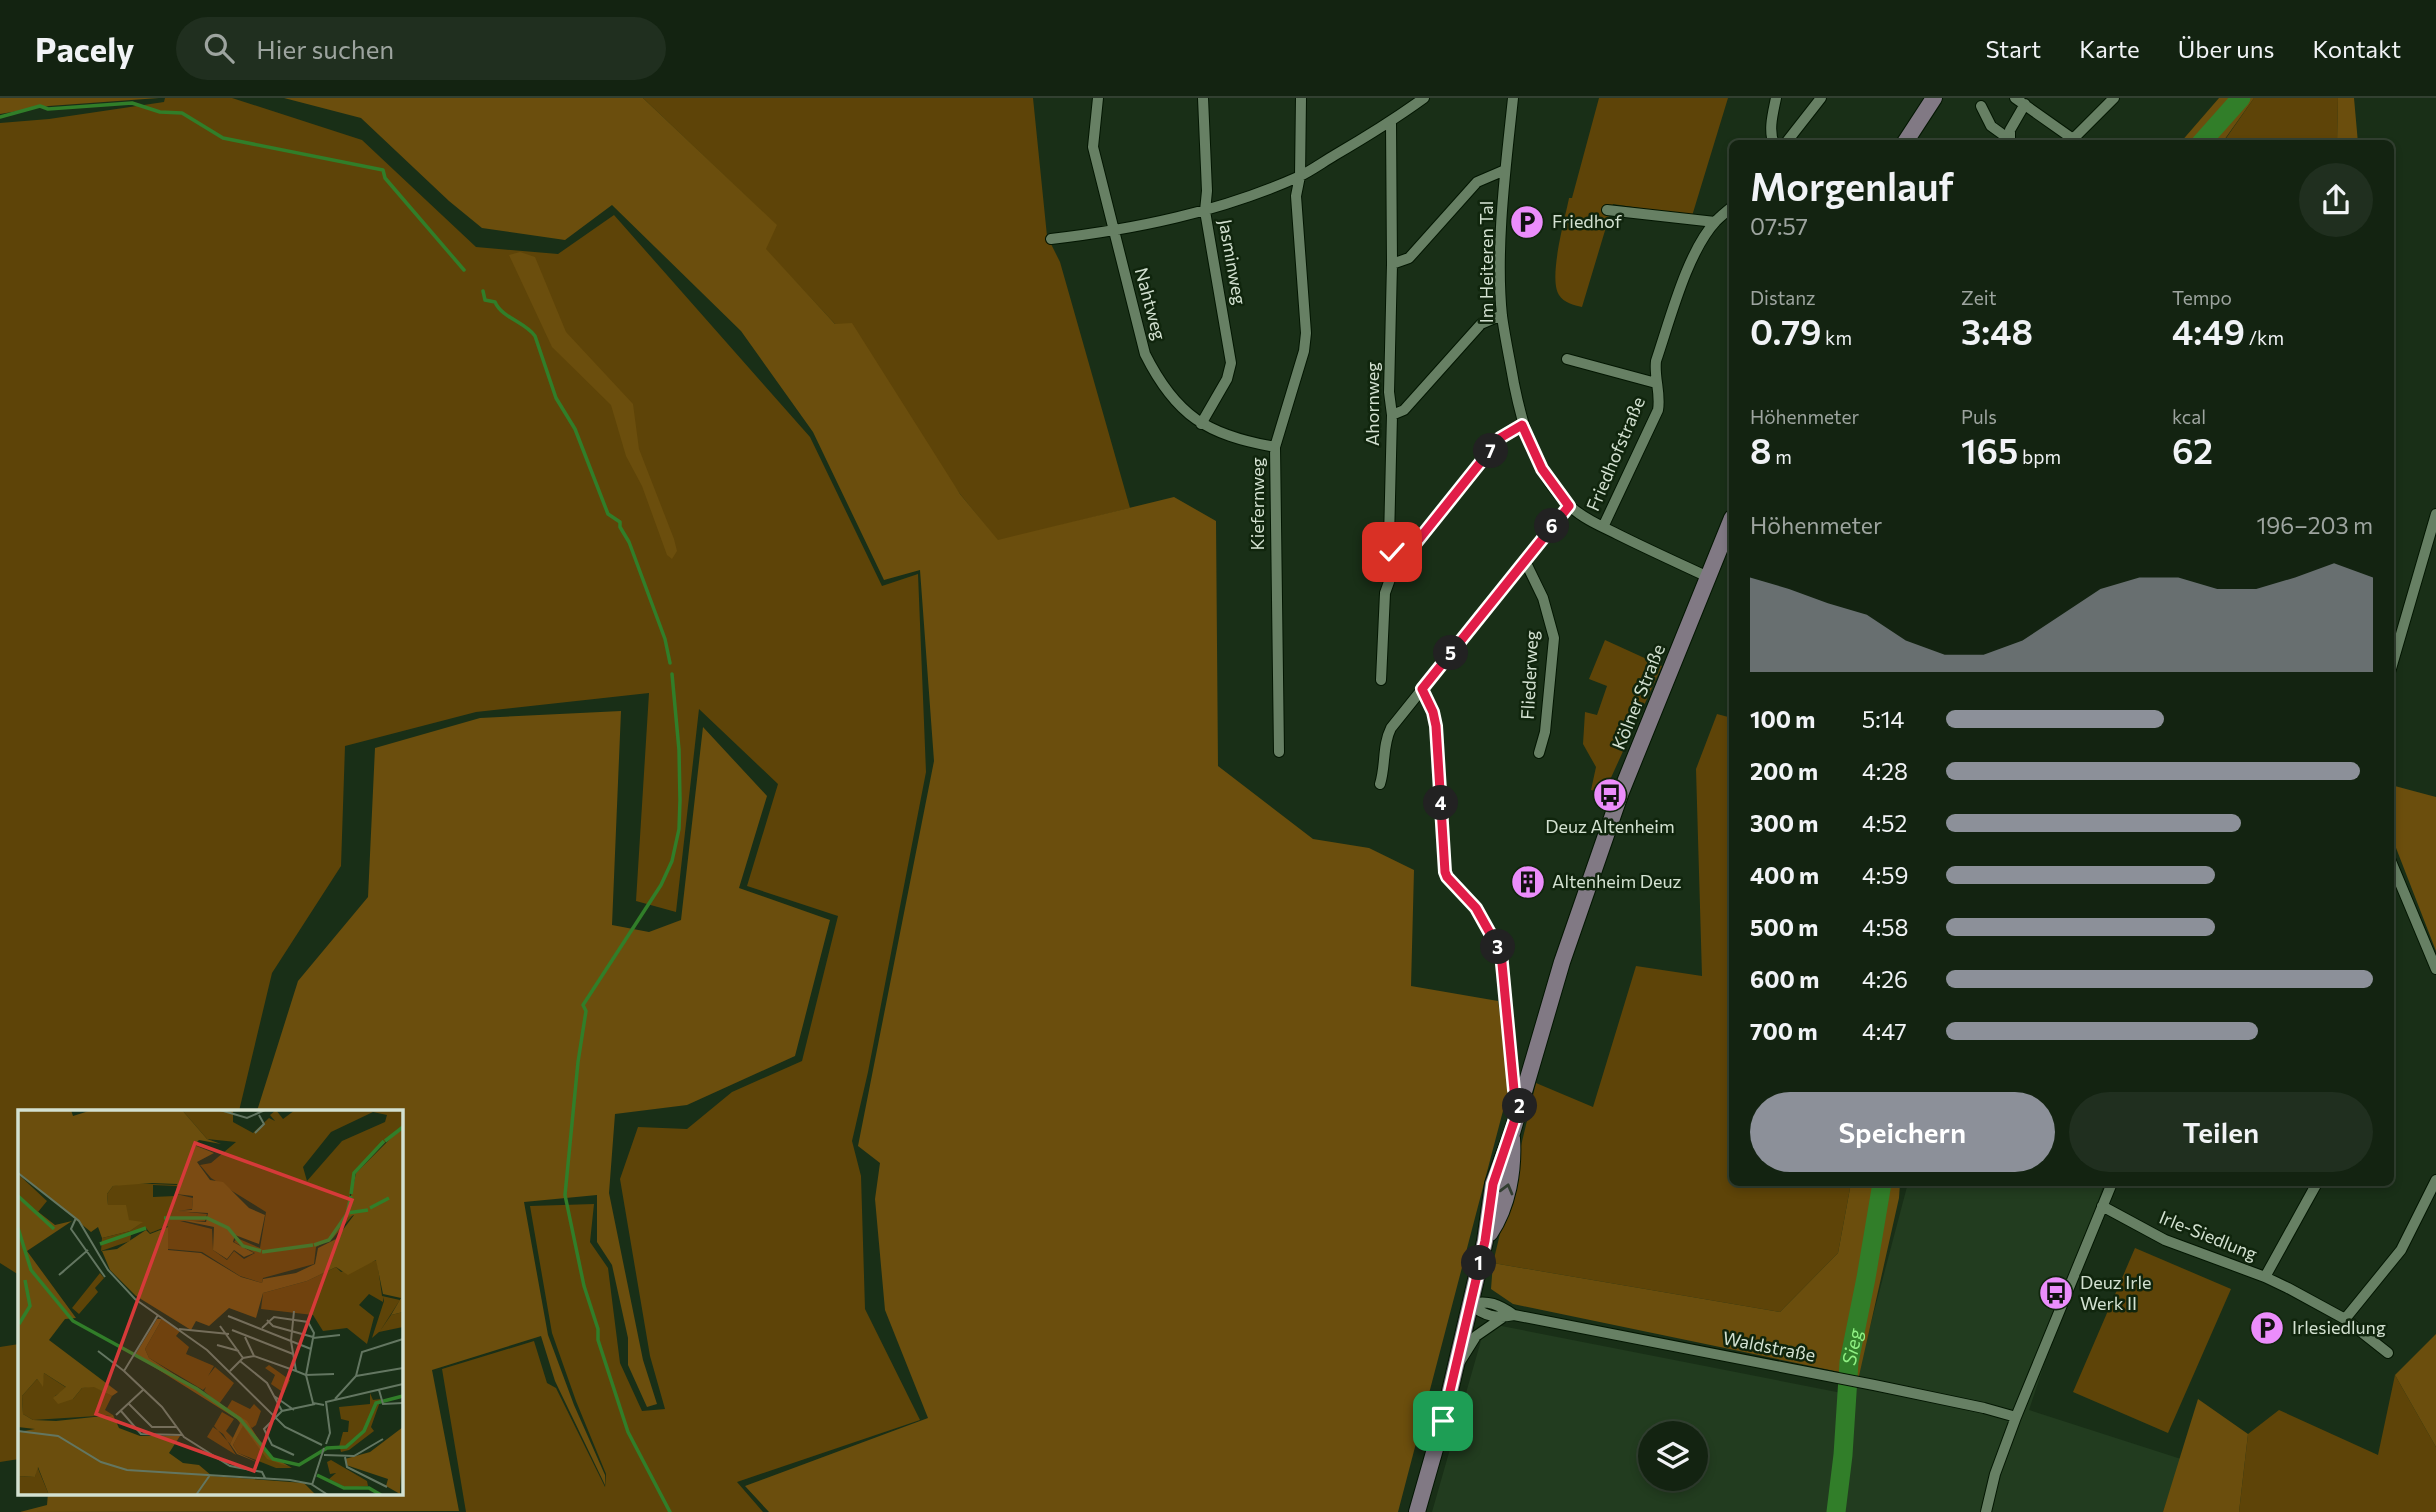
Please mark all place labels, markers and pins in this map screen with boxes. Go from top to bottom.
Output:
parking icon: Friedhof [1508,203,1546,241]
place label: Friedhof [1552,210,1623,232]
pin: 7 [1474,434,1508,468]
pin: 6 [1534,508,1570,544]
pin [1362,522,1422,582]
pin: 5 [1434,636,1468,670]
bus stop icon: Deuz Altenheim [1591,776,1629,814]
pin: 4 [1424,786,1458,820]
place label: Deuz Altenheim [1545,815,1675,837]
building icon: Altenheim Deuz [1509,863,1547,901]
place label: Altenheim Deuz [1552,870,1681,892]
pin: 3 [1480,930,1516,964]
pin: 2 [1502,1088,1538,1124]
pin: 1 [1462,1246,1496,1280]
place label: Deuz Irle Werk II [2080,1271,2152,1314]
bus stop icon: Deuz Irle Werk II [2037,1274,2075,1312]
parking icon: Irlesiedlung [2248,1309,2286,1347]
place label: Irlesiedlung [2292,1316,2386,1338]
pin [1413,1391,1473,1451]

